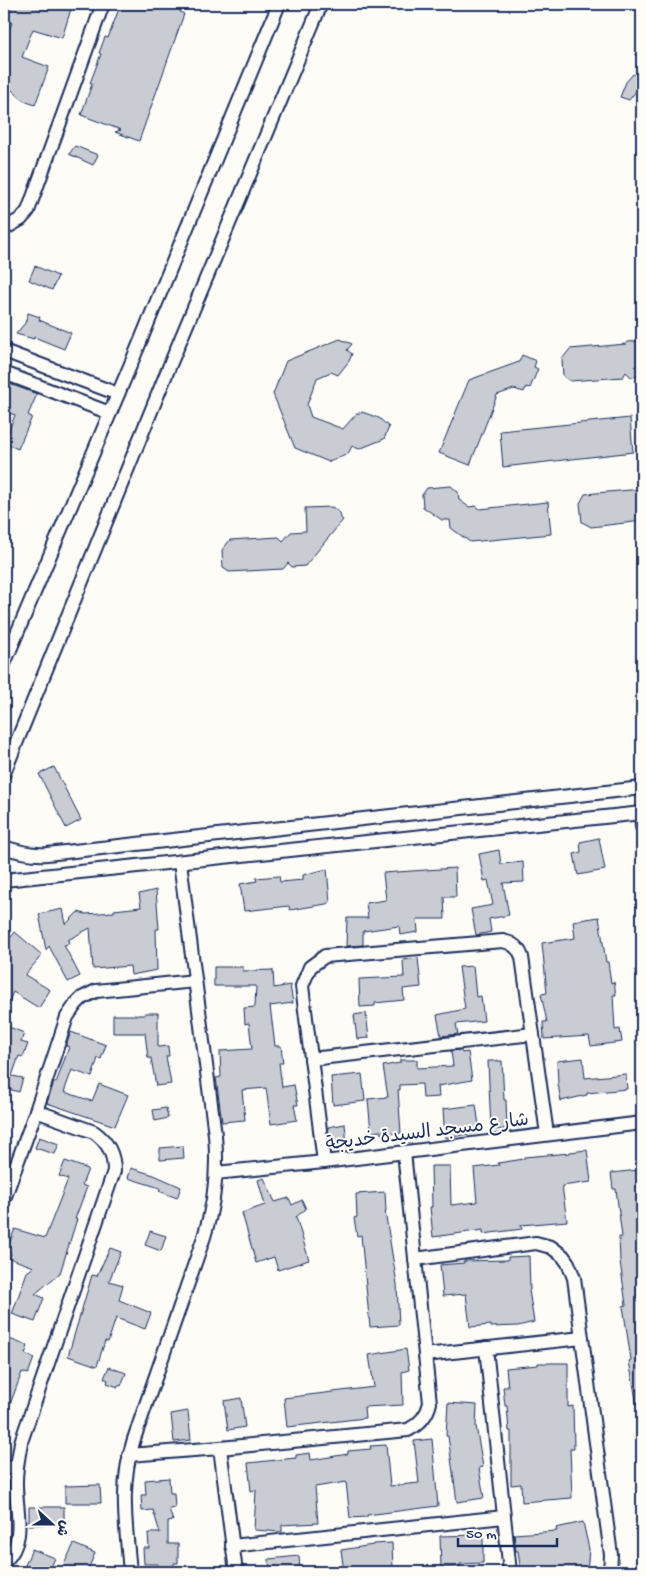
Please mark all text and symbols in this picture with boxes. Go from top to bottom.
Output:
street label: شارع مسجد السيدة خديجة [324,1110,530,1157]
north arrow [28,1498,78,1548]
scale bar [458,1516,557,1548]
text: ش [51,1518,72,1538]
text: 50 m [466,1526,497,1544]

